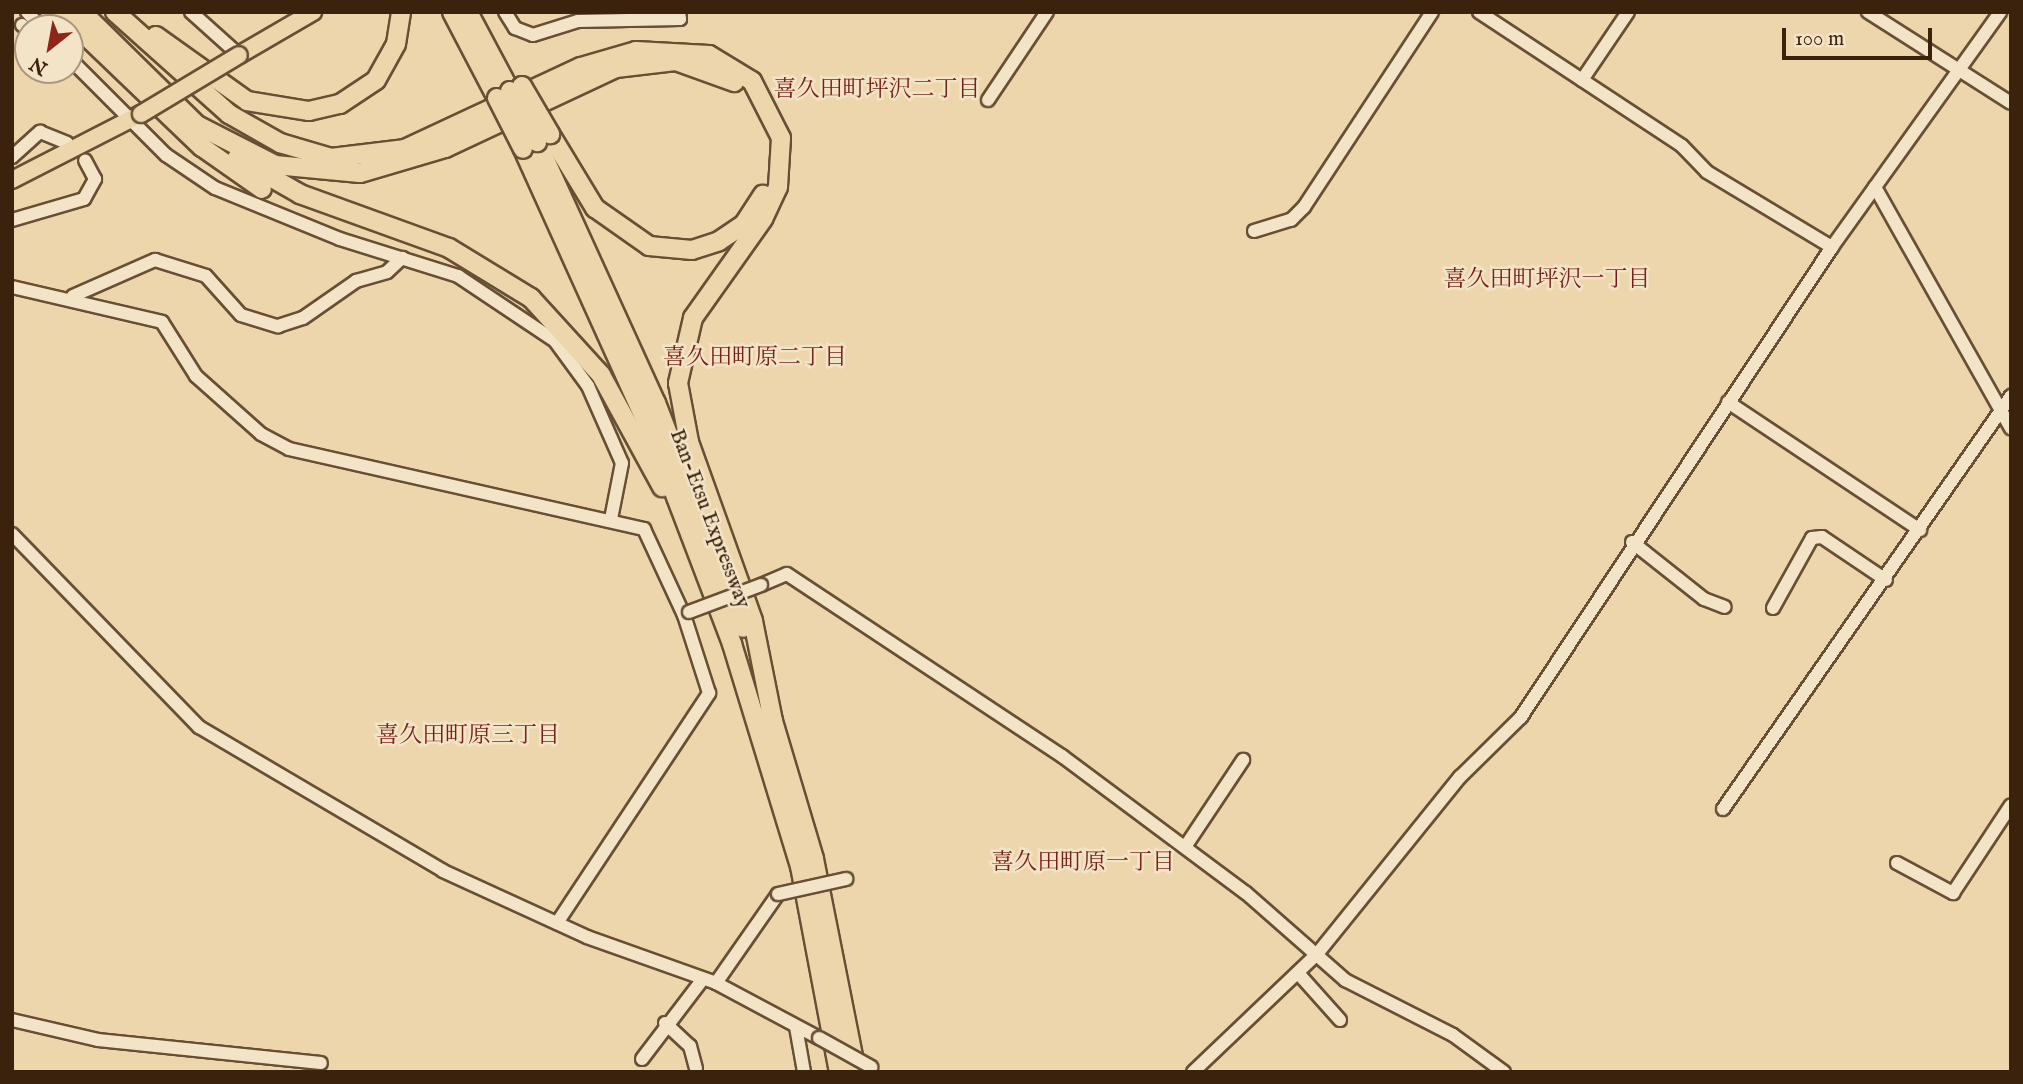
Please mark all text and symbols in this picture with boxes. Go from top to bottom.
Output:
north arrow [14,14,84,84]
scale bar [1785,14,1936,58]
text: 100 m [1795,26,1844,53]
text: N [26,51,52,80]
district label: 喜久田町坪沢二丁目 [774,76,980,104]
district label: 喜久田町坪沢一丁目 [1444,266,1650,294]
district label: 喜久田町原二丁目 [663,344,847,372]
street label: Ban-Etsu Expressway [663,426,755,612]
district label: 喜久田町原三丁目 [376,722,560,750]
district label: 喜久田町原一丁目 [991,849,1175,877]

